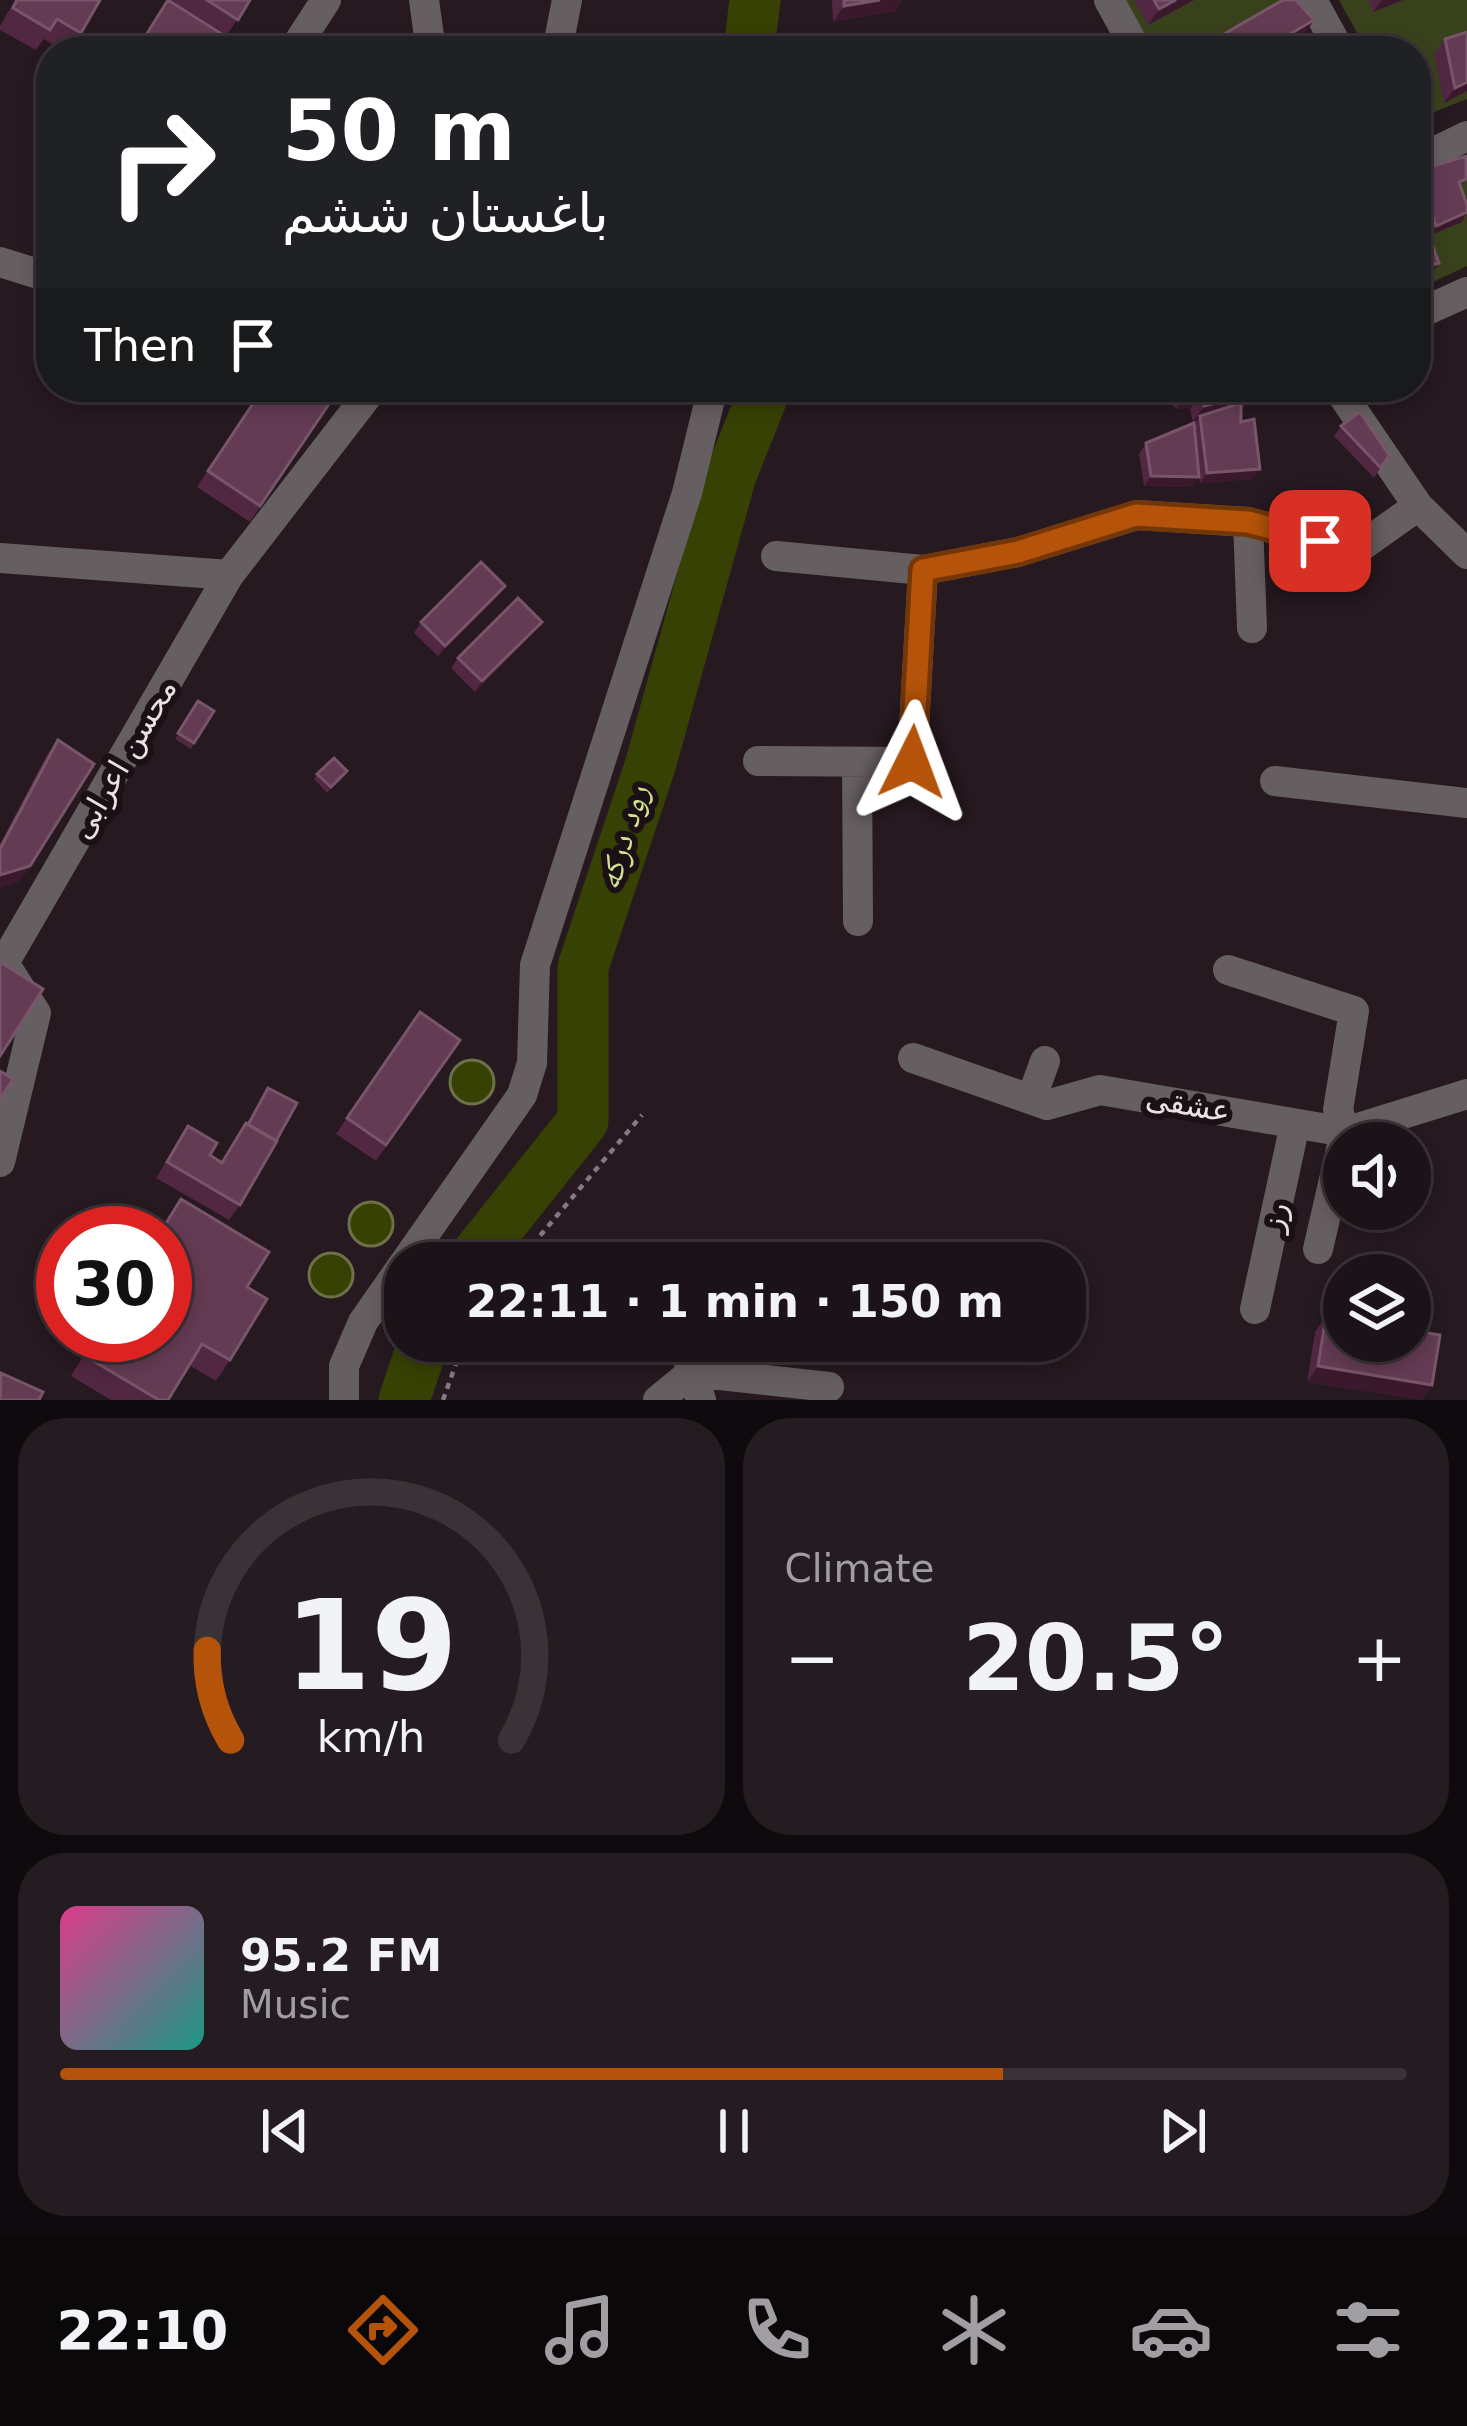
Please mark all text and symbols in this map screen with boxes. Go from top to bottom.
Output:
text: 50 m [282,82,516,180]
icon: right [84,84,240,240]
text: باغستان ششم [282,182,609,245]
icon: arrive [220,312,286,378]
text: Then [84,319,196,372]
pin [1269,490,1371,592]
icon: arrive [1287,508,1353,574]
street label: محسن اعرابی [64,672,183,845]
position arrow [849,699,975,825]
water label: رود درکه [588,780,657,894]
street label: عشقی [1143,1080,1233,1129]
map controls [1323,1122,1431,1362]
button: sound [1323,1122,1431,1230]
street label: رز [1254,1199,1295,1237]
speed limit sign: 30 [36,1206,192,1362]
button: layers [1323,1254,1431,1362]
text: 22:11 · 1 min · 150 m [466,1275,1004,1328]
text: Climate [785,1546,935,1591]
text: 19 [284,1573,458,1718]
text: 20.5° [962,1606,1229,1711]
text: − [785,1620,840,1697]
text: + [1352,1620,1407,1697]
text: km/h [317,1711,425,1761]
text: 95.2 FM [240,1929,442,1982]
text: Music [240,1982,351,2027]
icon: previous [252,2098,318,2164]
icon: pause [701,2098,767,2164]
icon: next [1150,2098,1216,2164]
icon: directions [341,2288,425,2372]
icon: music [538,2288,622,2372]
icon: phone [735,2288,819,2372]
icon: climate [932,2288,1016,2372]
icon: car [1129,2288,1213,2372]
icon: filters [1326,2288,1410,2372]
text: 22:10 [57,2299,228,2362]

